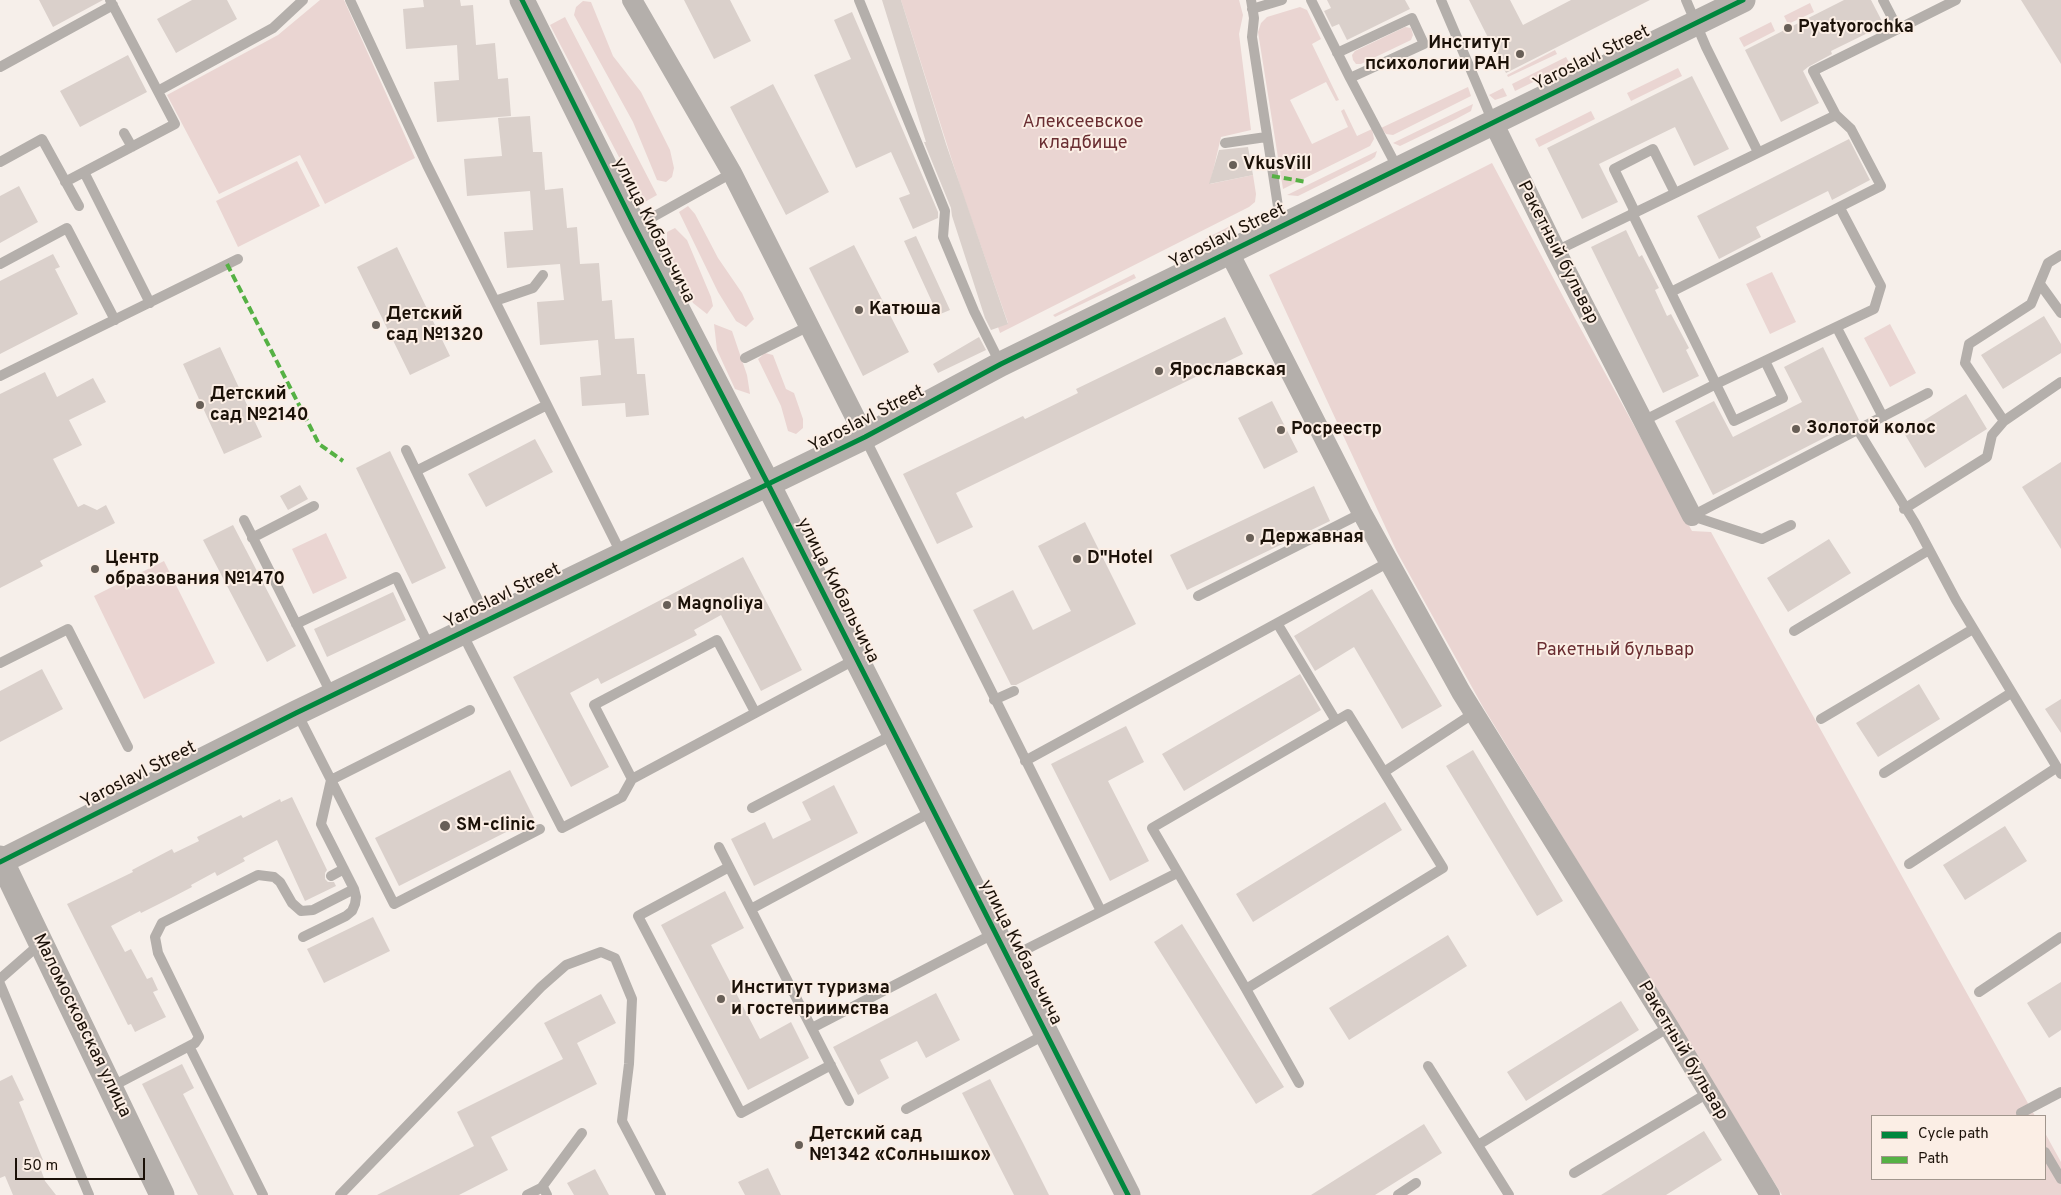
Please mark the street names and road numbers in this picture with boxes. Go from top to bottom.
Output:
street label: Yaroslavl Street [1530,22,1654,96]
street label: улица Кибальчича [607,155,699,307]
street label: Ракетный бульвар [1511,178,1603,328]
street label: Yaroslavl Street [1166,200,1290,274]
street label: Yaroslavl Street [806,382,928,458]
street label: улица Кибальчича [791,515,883,667]
street label: Yaroslavl Street [441,560,565,634]
street label: Yaroslavl Street [78,738,200,814]
street label: улица Кибальчича [974,877,1066,1029]
street label: Маломосковская улица [27,931,135,1121]
street label: Ракетный бульвар [1632,978,1732,1124]

